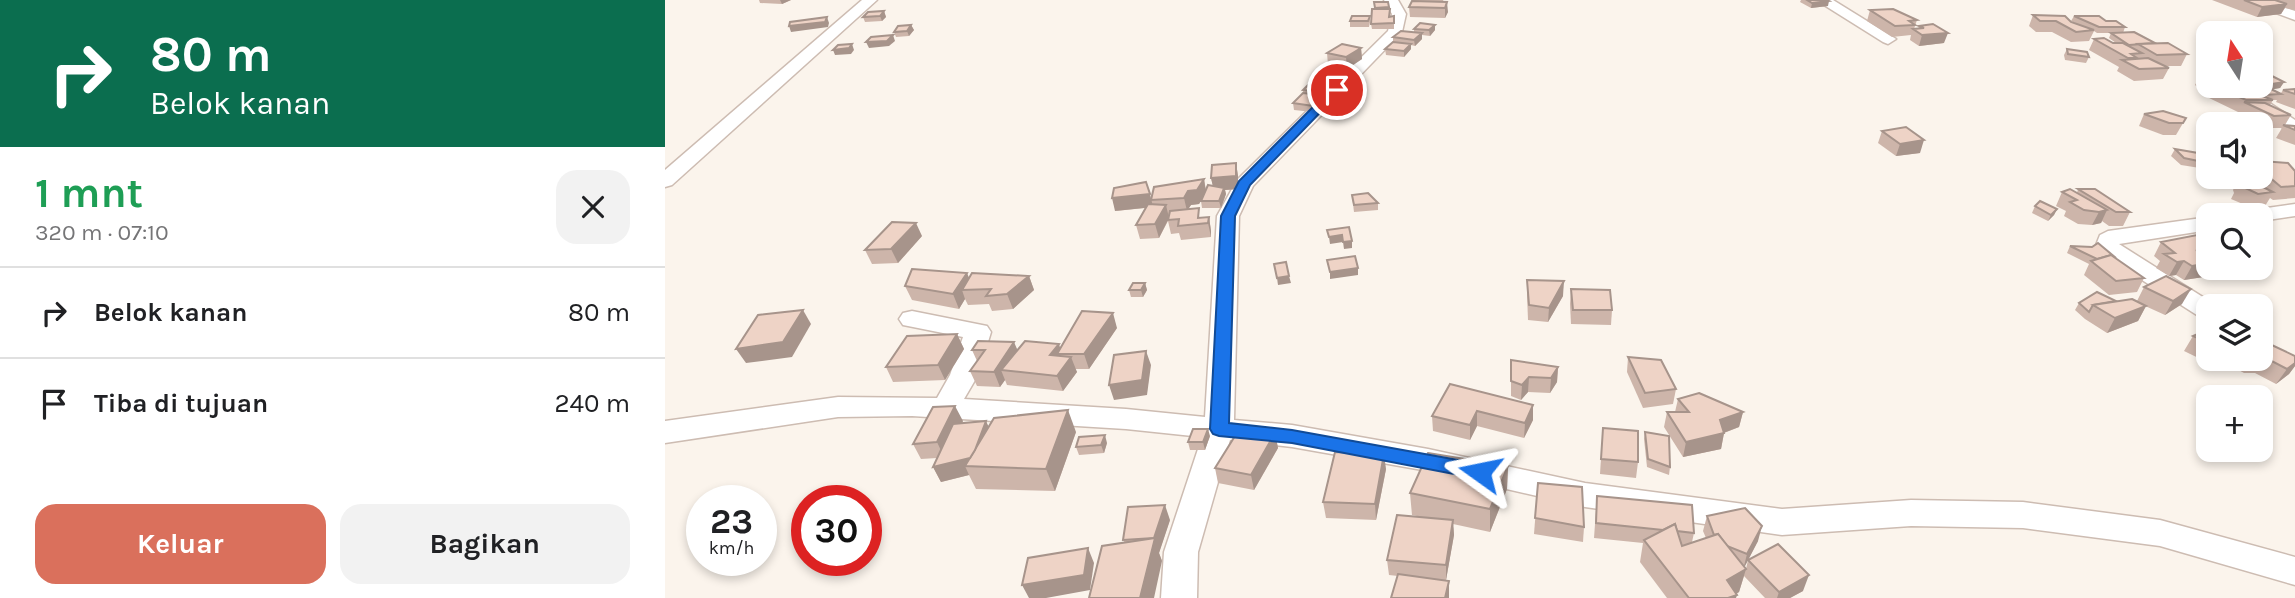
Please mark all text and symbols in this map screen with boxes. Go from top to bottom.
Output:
north arrow [2196,21,2273,98]
map controls [2196,21,2273,462]
text: 80 m [150,26,272,83]
icon: right [35,28,126,119]
pin [1307,60,1367,120]
icon: arrive [1318,71,1356,109]
text: Belok kanan [150,85,330,122]
button: sound [2196,112,2273,189]
text: 1 mnt [35,168,143,218]
button: close [556,170,630,244]
button: search [2196,203,2273,280]
text: 320 m · 07:10 [35,219,169,246]
icon: right [35,294,73,332]
button: layers [2196,294,2273,371]
text: Belok kanan [94,297,247,328]
text: 80 m [568,297,630,328]
icon: arrive [35,385,73,423]
button: + [2196,385,2273,462]
text: Tiba di tujuan [94,388,268,419]
text: 240 m [554,388,630,419]
position arrow [1443,435,1517,509]
speed limit sign: 30 [791,485,882,576]
text: 23 [710,501,753,542]
button: Keluar [35,504,326,584]
button: Bagikan [340,504,630,584]
text: km/h [709,537,754,559]

